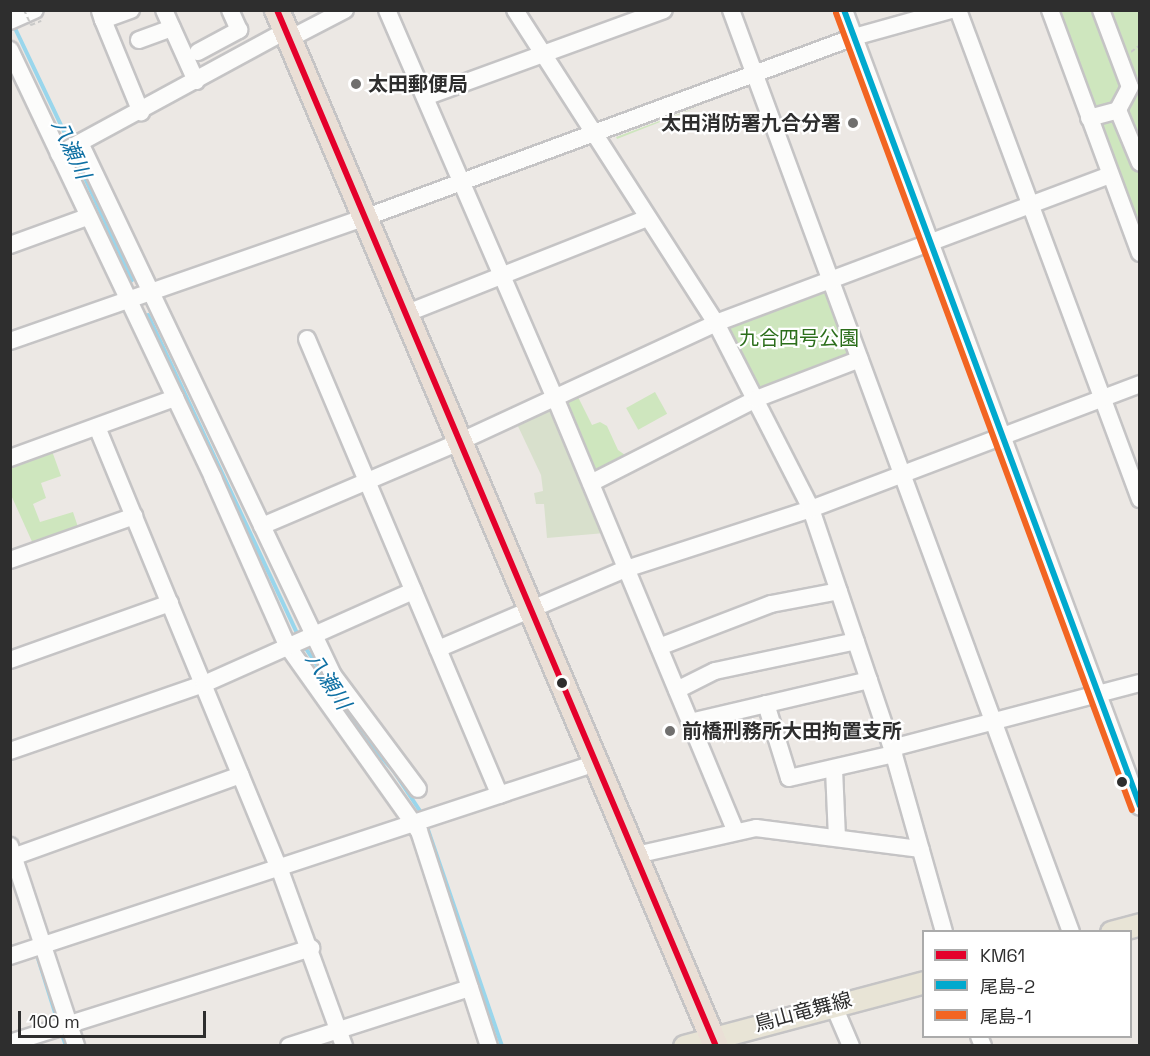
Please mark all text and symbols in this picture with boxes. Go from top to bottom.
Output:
place label: 太田郵便局 [368,72,468,96]
marker: 太田郵便局 [349,77,363,91]
place label: 太田消防署九合分署 [661,111,841,135]
water label: 八瀬川 [46,115,96,183]
marker: 太田消防署九合分署 [846,116,860,130]
park label: 九合四号公園 [739,326,859,350]
water label: 八瀬川 [300,648,356,714]
unlabelled marker [556,677,568,689]
place label: 前橋刑務所大田拘置支所 [682,719,902,743]
marker: 前橋刑務所大田拘置支所 [663,724,677,738]
unlabelled marker [1116,776,1128,788]
legend [922,930,1132,1038]
text: KM61 [980,944,1025,967]
text: 尾島-2 [980,975,1035,998]
street label: 鳥山竜舞線 [752,987,854,1037]
scale bar [21,999,208,1037]
text: 尾島-1 [980,1005,1032,1028]
text: 100 m [29,1010,80,1033]

